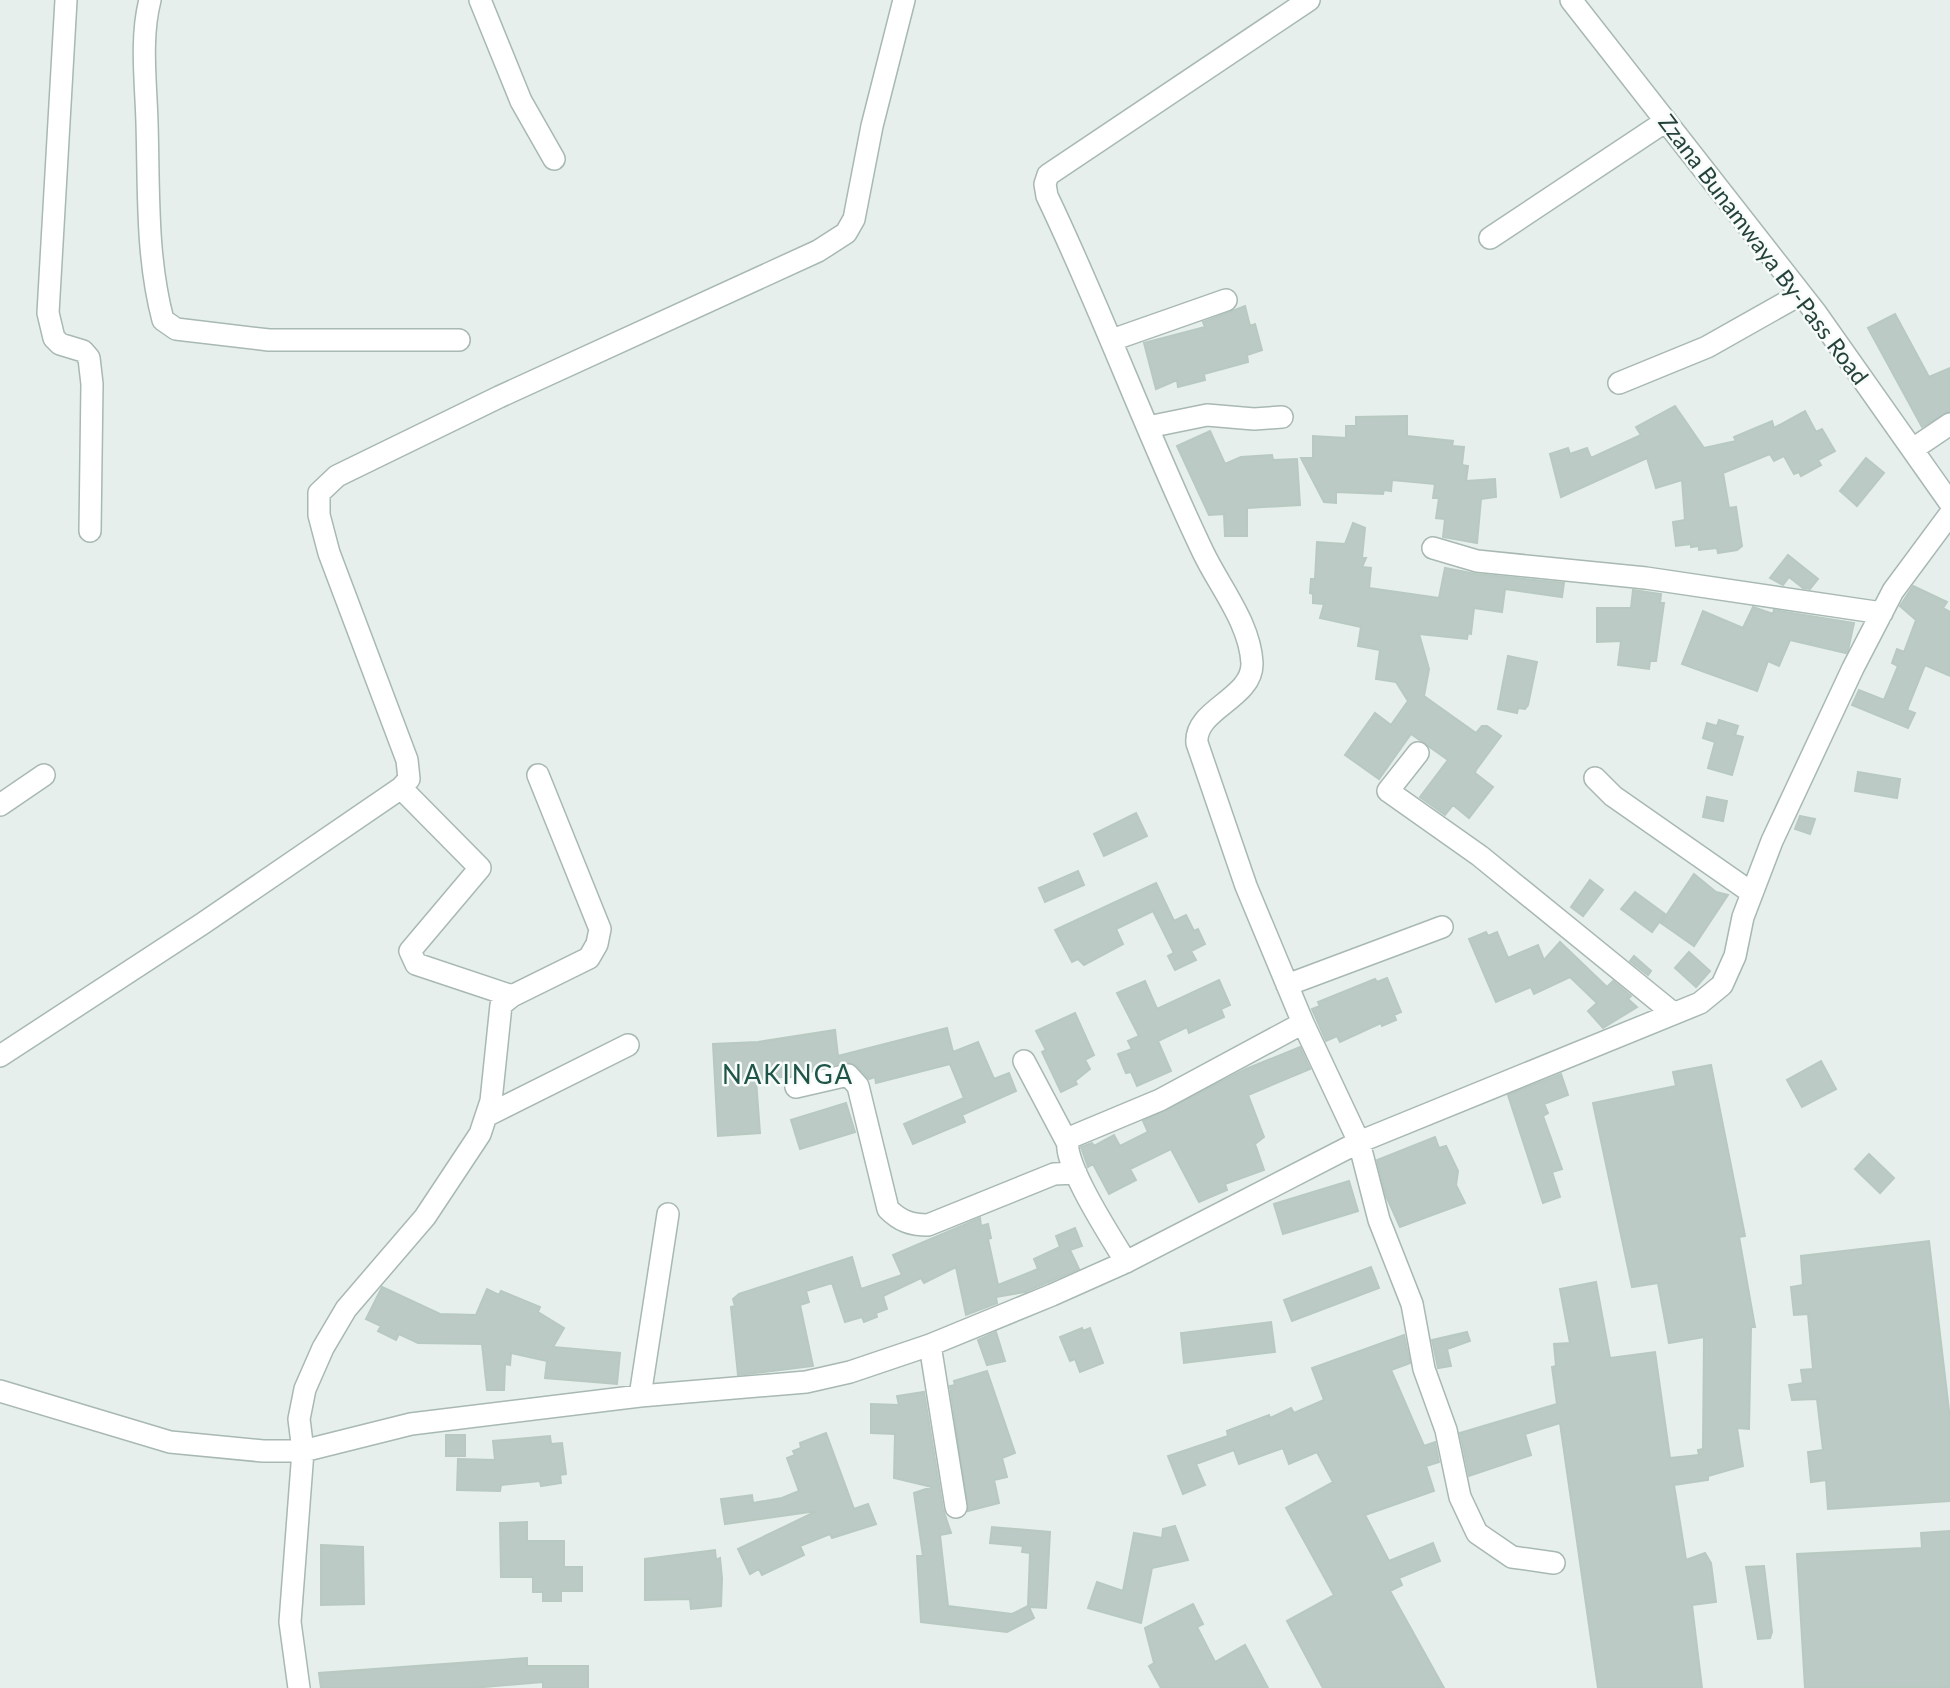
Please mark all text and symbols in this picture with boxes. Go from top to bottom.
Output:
street label: Zzana Bunamwaya By-Pass Road [1653,108,1875,390]
district label: NAKINGA [722,1058,854,1090]

